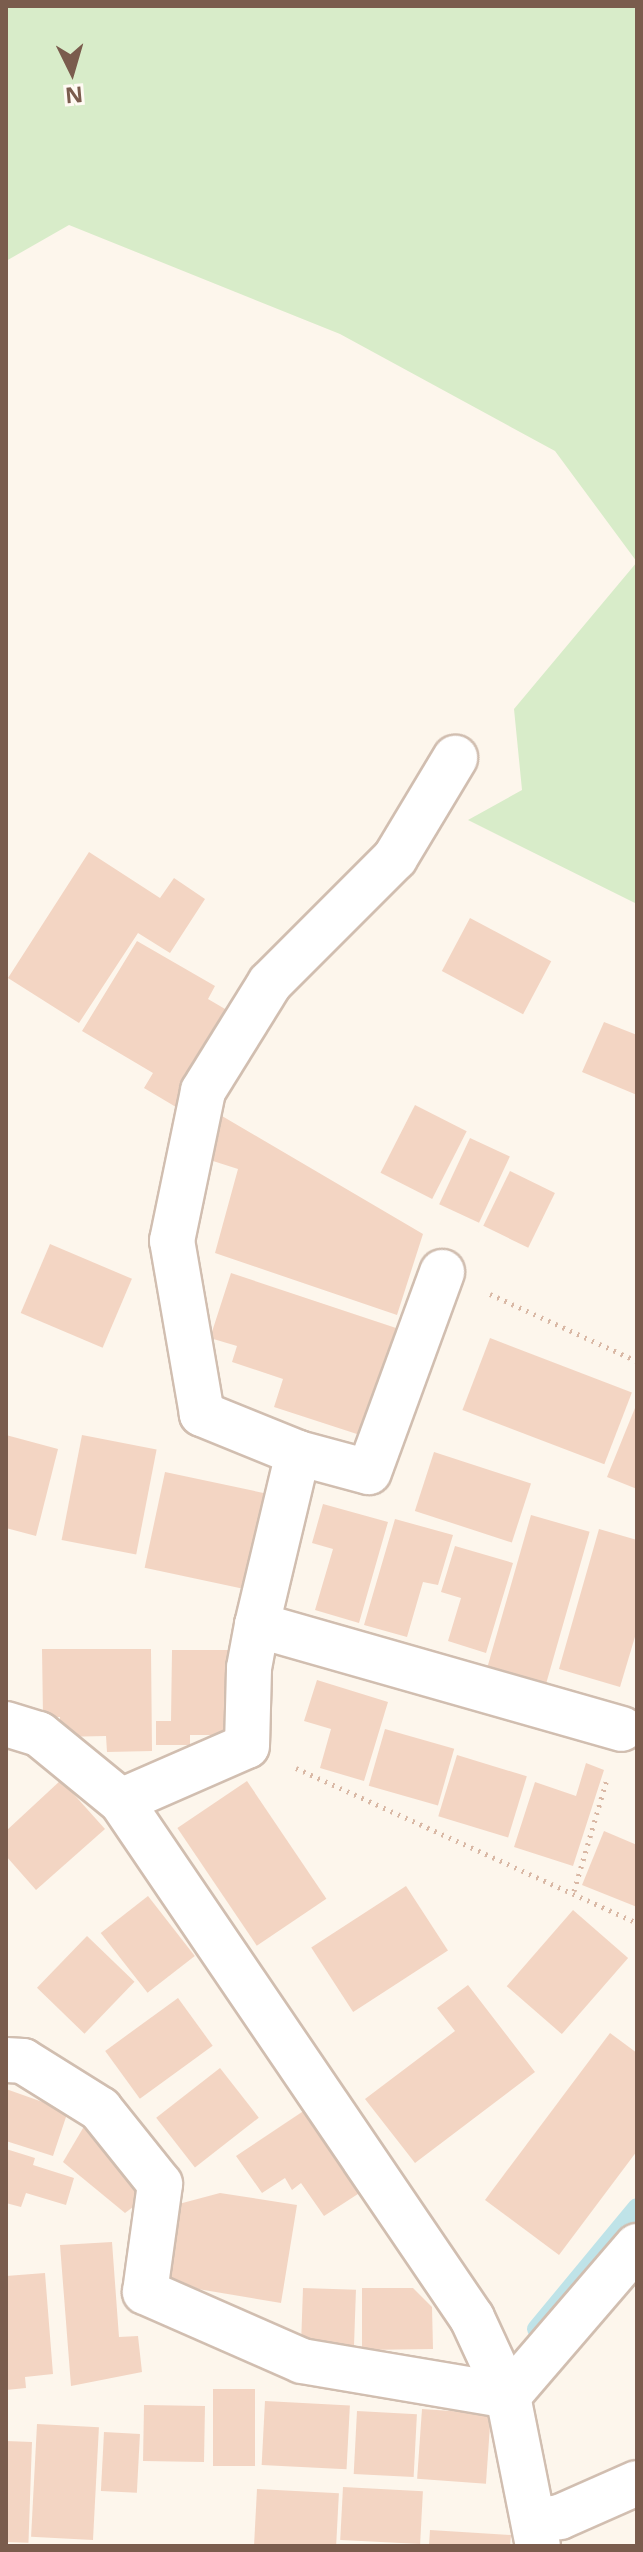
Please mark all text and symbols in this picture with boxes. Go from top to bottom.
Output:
north arrow [32,32,112,112]
text: N [64,80,84,112]

